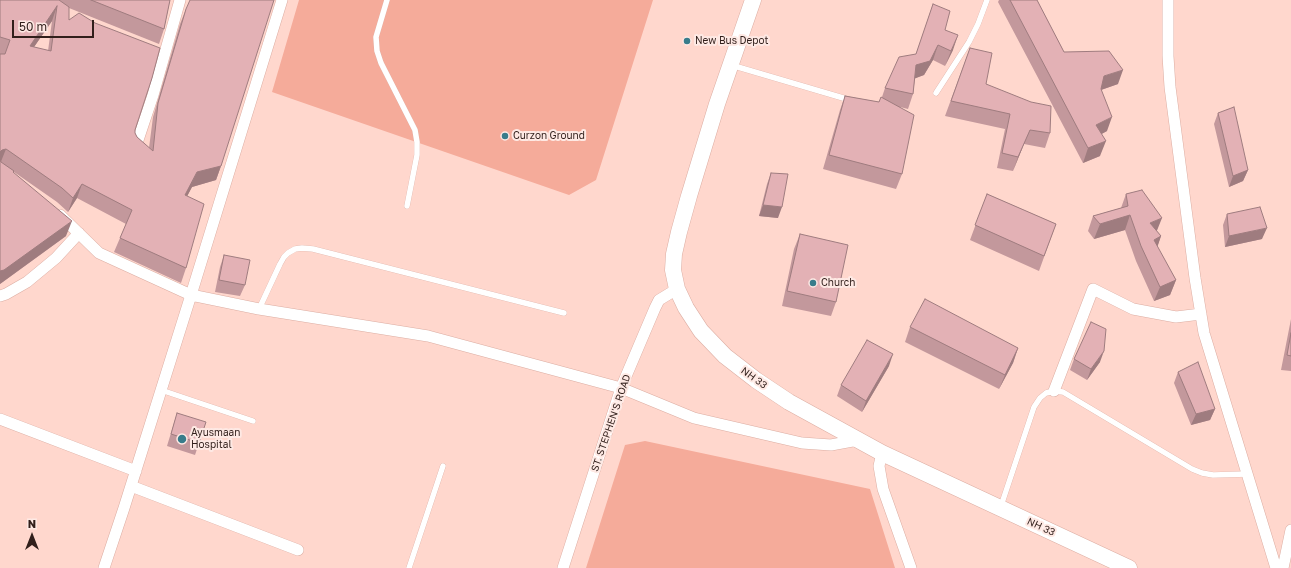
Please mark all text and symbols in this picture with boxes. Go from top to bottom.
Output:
scale bar [14,12,96,38]
text: 50 m [19,19,47,34]
place label: New Bus Depot [695,35,768,47]
marker: New Bus Depot [682,36,692,46]
place label: Curzon Ground [513,130,585,142]
marker: Curzon Ground [500,131,510,141]
place label: Church [821,277,855,289]
marker: Church [808,278,818,288]
street label: NH 33 [739,365,769,391]
street label: ST. STEPHEN'S ROAD [589,373,633,473]
place label: Ayusmaan Hospital [191,427,240,450]
marker: Ayusmaan Hospital [176,433,188,445]
street label: NH 33 [1025,515,1057,539]
north arrow [12,516,52,556]
text: N [28,517,36,530]

